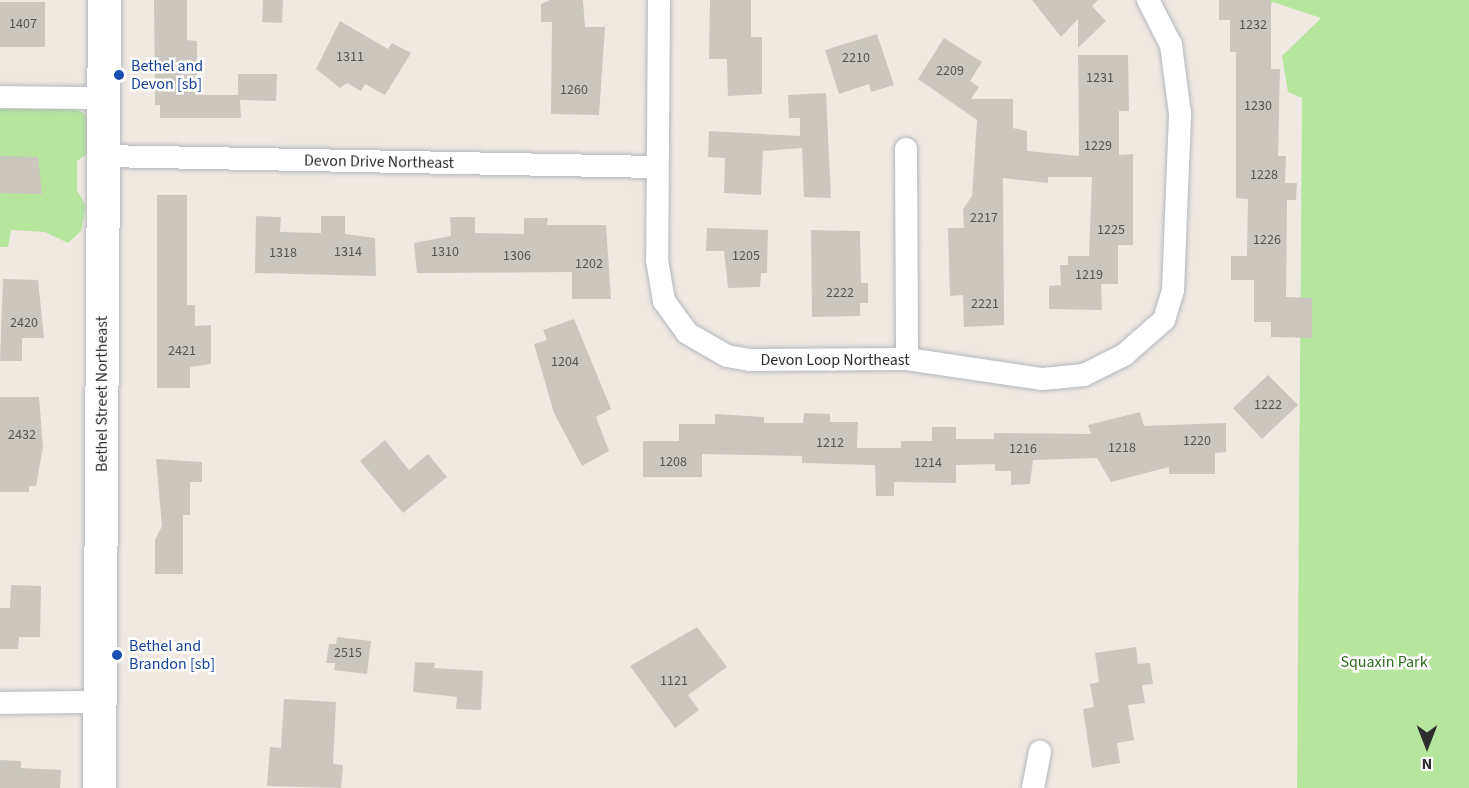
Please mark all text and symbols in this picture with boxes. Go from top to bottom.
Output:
house number: 1407 [9,16,37,32]
house number: 1232 [1239,17,1267,33]
house number: 1311 [336,49,364,65]
house number: 2210 [842,50,870,66]
place label: Bethel and Devon [sb] [131,56,203,94]
house number: 2209 [936,63,964,79]
marker: Bethel and Devon [sb] [112,68,126,82]
house number: 1231 [1086,70,1114,86]
house number: 1260 [560,82,588,98]
house number: 1230 [1244,98,1272,114]
house number: 1229 [1084,138,1112,154]
street label: Devon Drive Northeast [304,151,454,173]
house number: 1228 [1250,167,1278,183]
house number: 2217 [970,210,998,226]
house number: 1225 [1097,222,1125,238]
house number: 1226 [1253,232,1281,248]
house number: 1314 [334,244,362,260]
house number: 1310 [431,244,459,260]
house number: 1318 [269,245,297,261]
house number: 1306 [503,248,531,264]
house number: 1205 [732,248,760,264]
house number: 1202 [575,256,603,272]
house number: 1219 [1075,267,1103,283]
house number: 2222 [826,285,854,301]
house number: 2221 [971,296,999,312]
house number: 2420 [10,315,38,331]
street label: Bethel Street Northeast [92,316,112,472]
house number: 2421 [168,343,196,359]
street label: Devon Loop Northeast [760,350,910,370]
house number: 1204 [551,354,579,370]
house number: 1222 [1254,397,1282,413]
house number: 2432 [8,427,36,443]
house number: 1220 [1183,433,1211,449]
house number: 1212 [816,435,844,451]
house number: 1218 [1108,440,1136,456]
house number: 1216 [1009,441,1037,457]
house number: 1208 [659,454,687,470]
house number: 1214 [914,455,942,471]
place label: Bethel and Brandon [sb] [129,636,215,674]
house number: 2515 [334,645,362,661]
marker: Bethel and Brandon [sb] [110,648,124,662]
park label: Squaxin Park [1340,652,1428,672]
house number: 1121 [660,673,688,689]
north arrow [1397,716,1457,776]
text: N [1422,753,1432,775]

